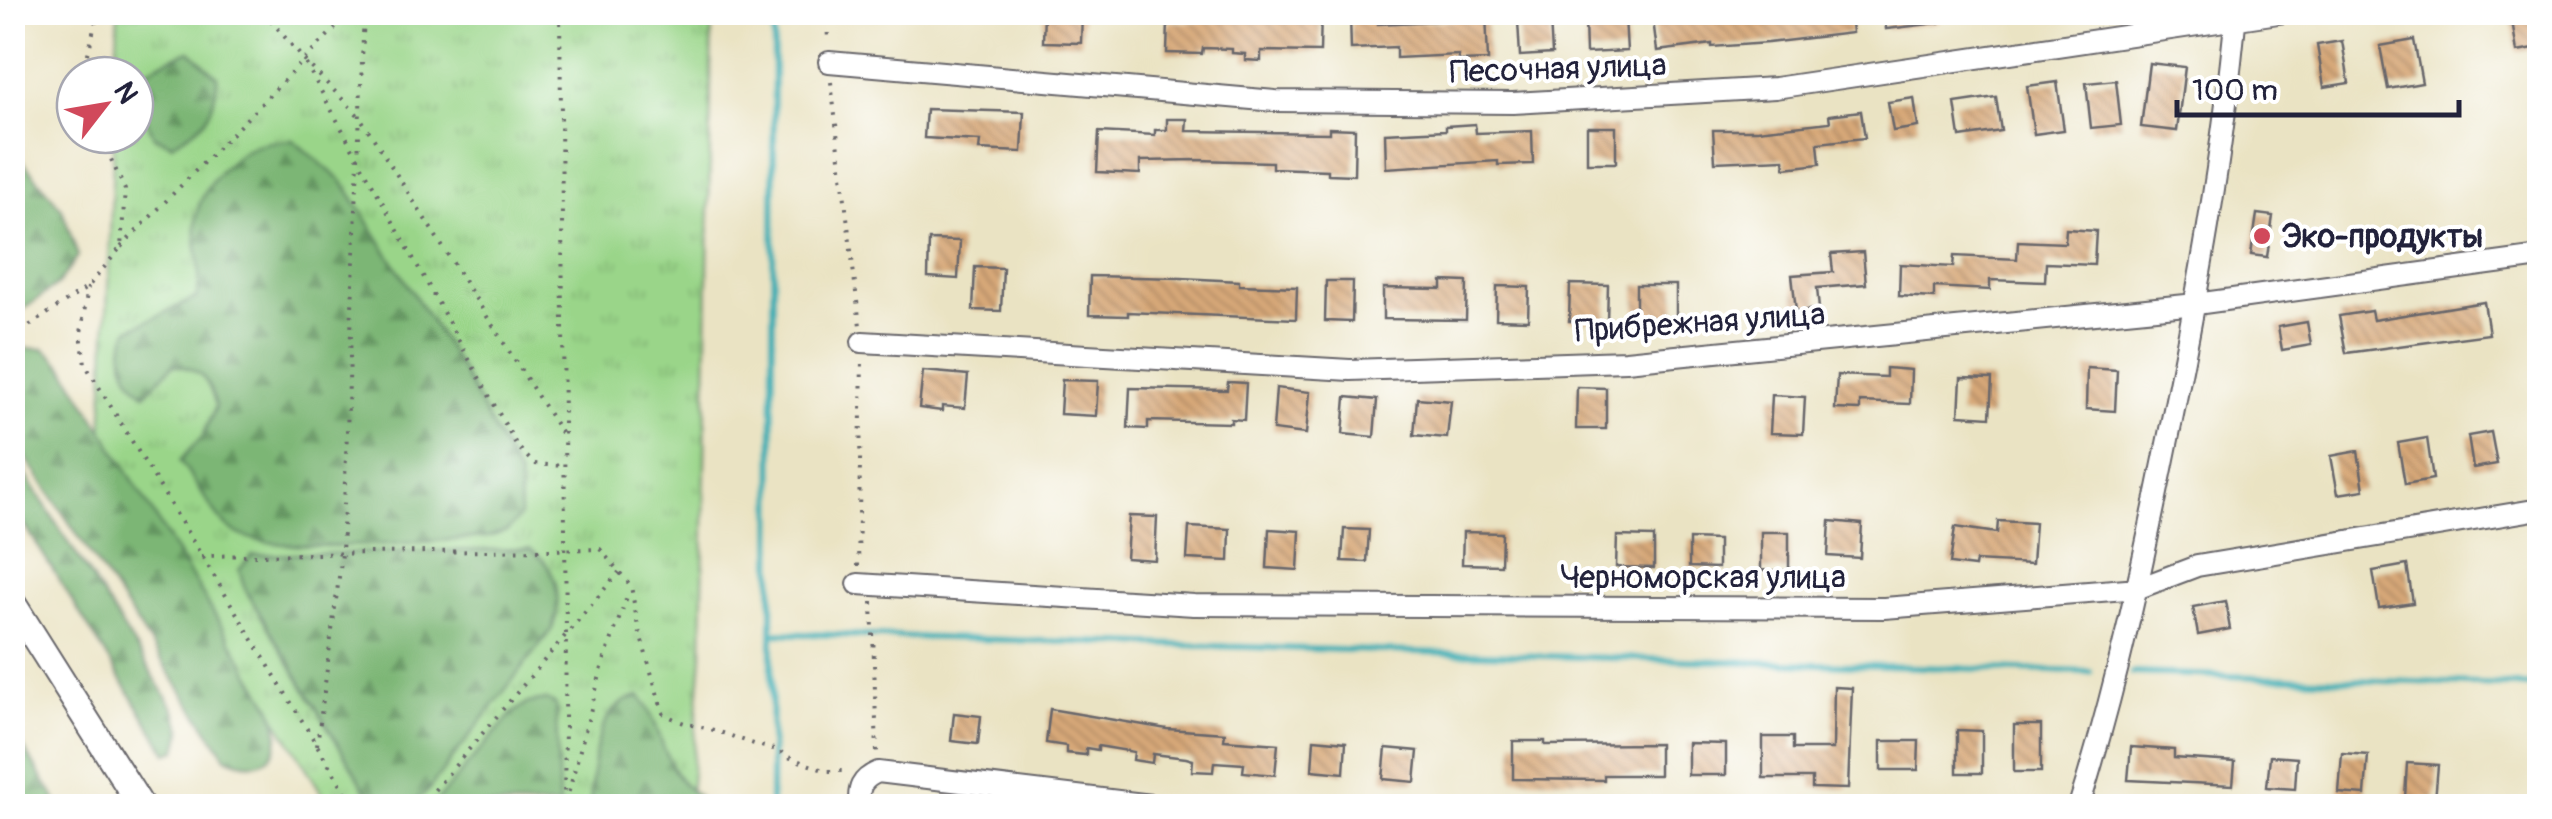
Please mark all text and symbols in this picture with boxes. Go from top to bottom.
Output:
street label: Песочная улица [1449,45,1667,93]
north arrow [55,55,155,155]
scale bar [2177,55,2460,117]
text: 100 m [2192,72,2278,109]
text: N [105,76,145,110]
place label: Эко-продукты [2282,217,2483,257]
marker: Эко-продукты [2251,225,2273,247]
street label: Прибрежная улица [1574,294,1827,352]
street label: Черноморская улица [1560,558,1846,598]

